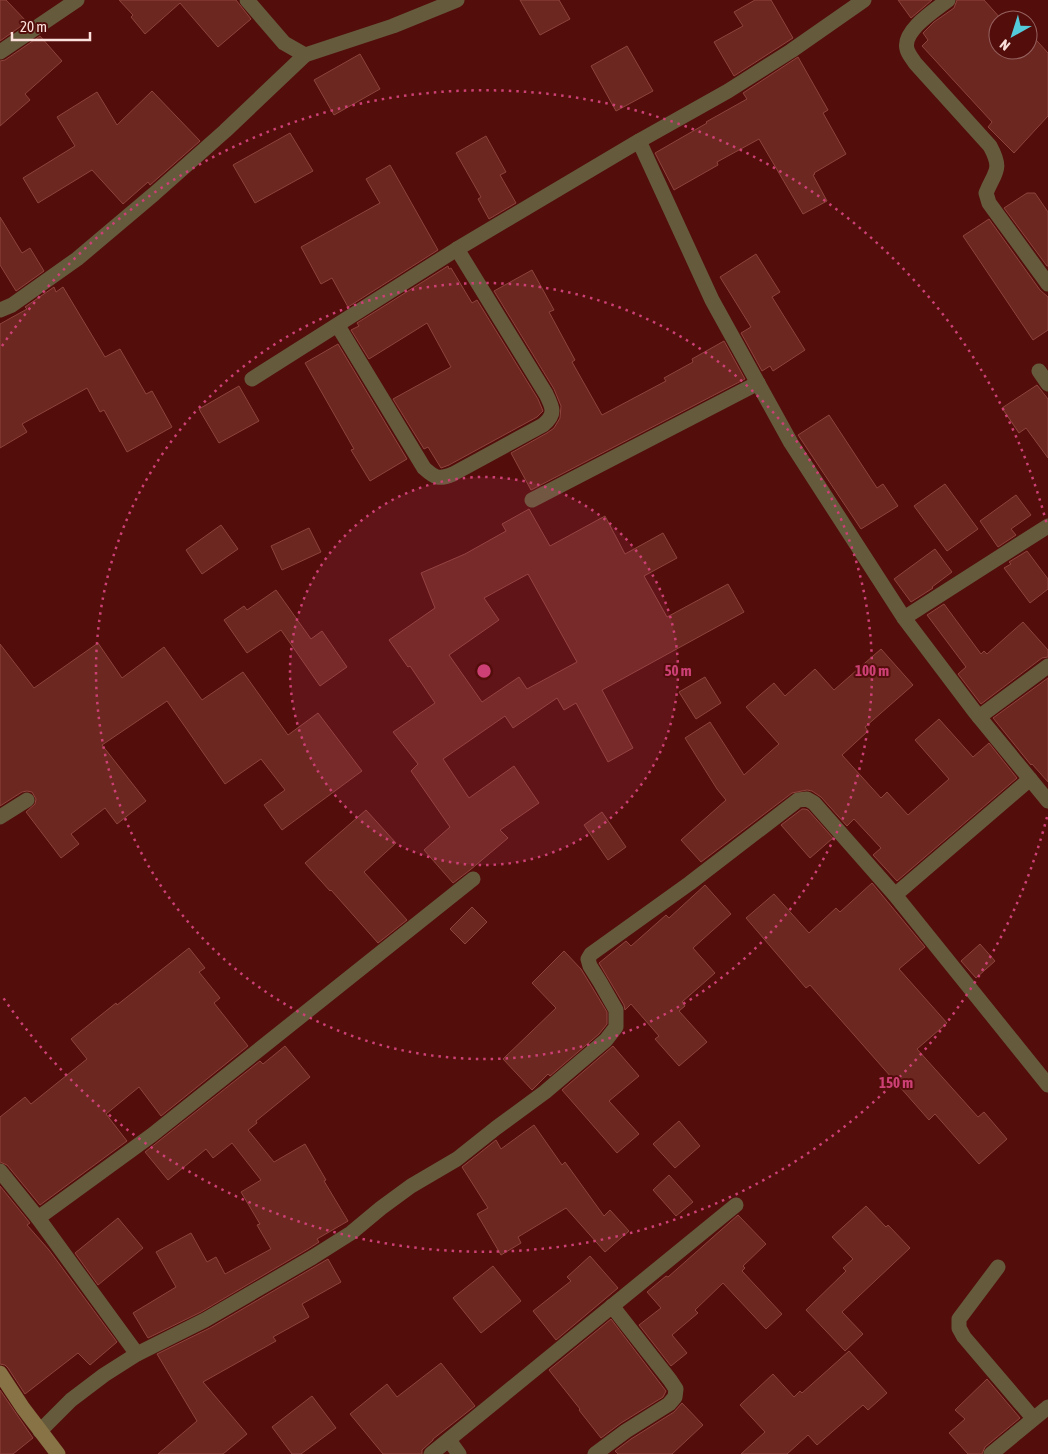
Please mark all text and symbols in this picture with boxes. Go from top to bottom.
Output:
scale bar [12,10,90,42]
north arrow [988,10,1038,60]
text: 20 m [20,18,47,35]
text: N [997,36,1013,54]
centre of rings [475,662,493,680]
text: 50 m [665,662,692,679]
text: 100 m [855,662,889,679]
text: 150 m [879,1074,913,1091]

